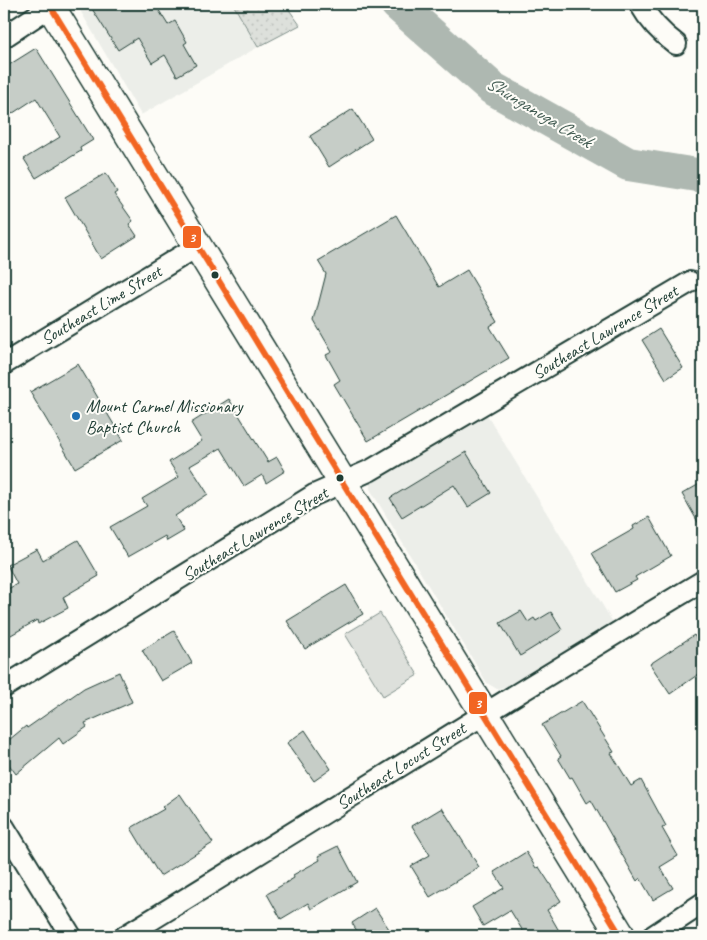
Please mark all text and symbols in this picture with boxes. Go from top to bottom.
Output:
water label: Shunganuga Creek [482,71,599,154]
line badge: 3 [182,225,202,249]
text: 3 [189,229,197,246]
street label: Southeast Lime Street [37,259,167,350]
unlabelled marker [210,270,220,280]
street label: Southeast Lawrence Street [528,279,684,384]
place label: Mount Carmel Missionary Baptist Church [86,395,244,438]
marker: Mount Carmel Missionary Baptist Church [70,410,82,422]
unlabelled marker [335,473,345,483]
street label: Southeast Lawrence Street [178,481,334,586]
line badge: 3 [468,691,488,715]
text: 3 [475,695,483,712]
street label: Southeast Locust Street [332,716,471,815]

